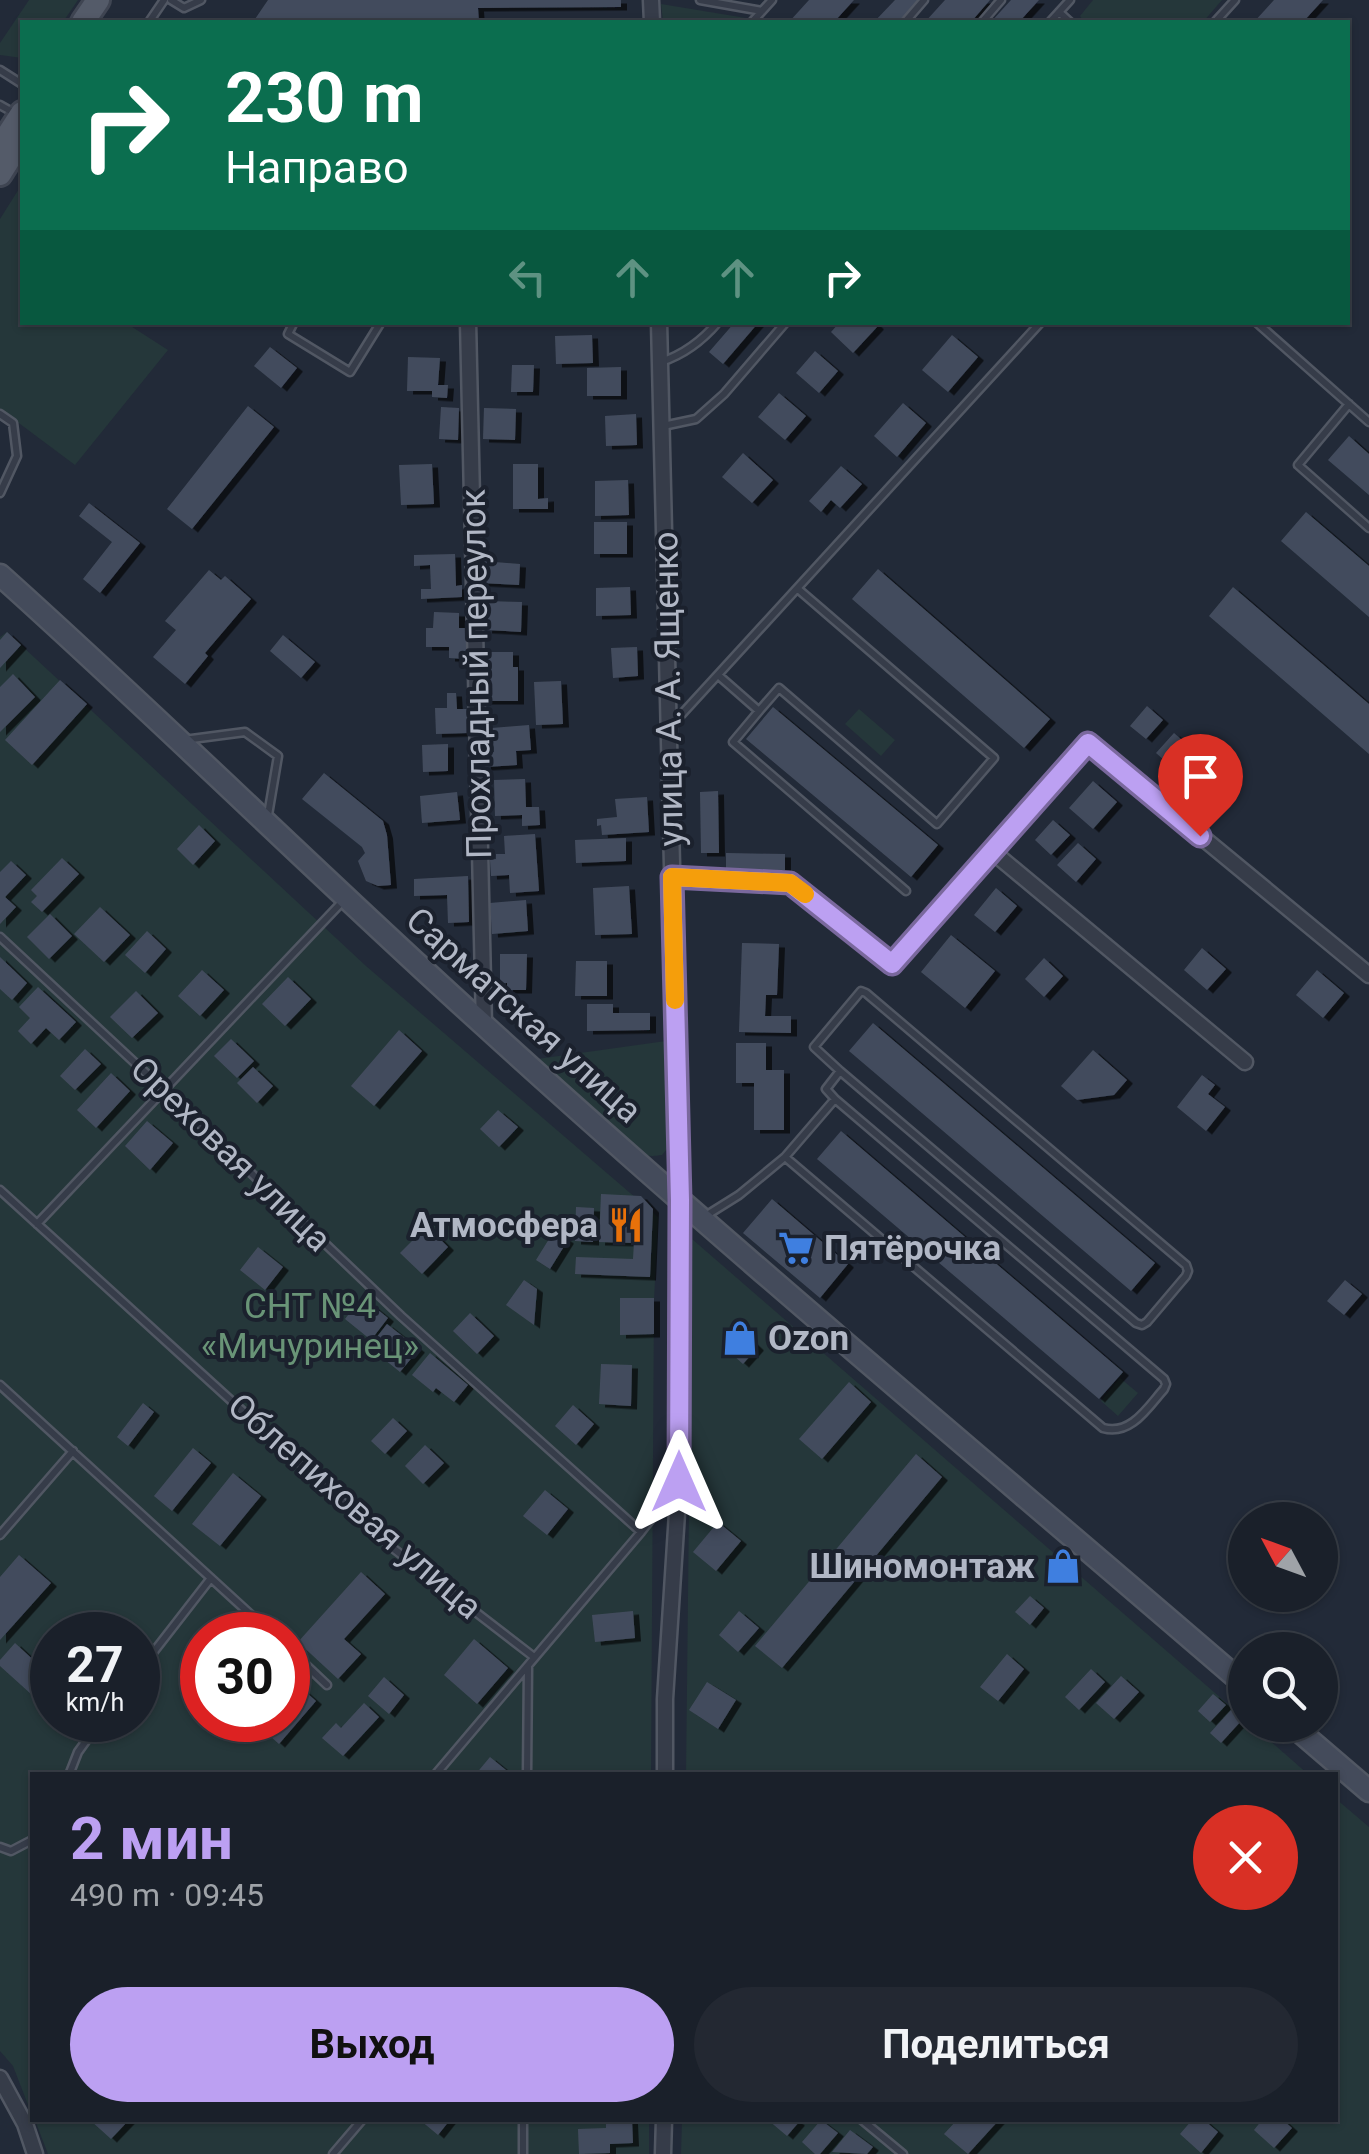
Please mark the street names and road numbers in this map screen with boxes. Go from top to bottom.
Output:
street label: Прохладный переулок [453,489,500,859]
street label: улица А. А. Ященко [645,531,692,847]
street label: Сарматская улица [398,899,650,1132]
street label: Ореховая улица [122,1049,339,1260]
street label: Облепиховая улица [219,1385,490,1628]

